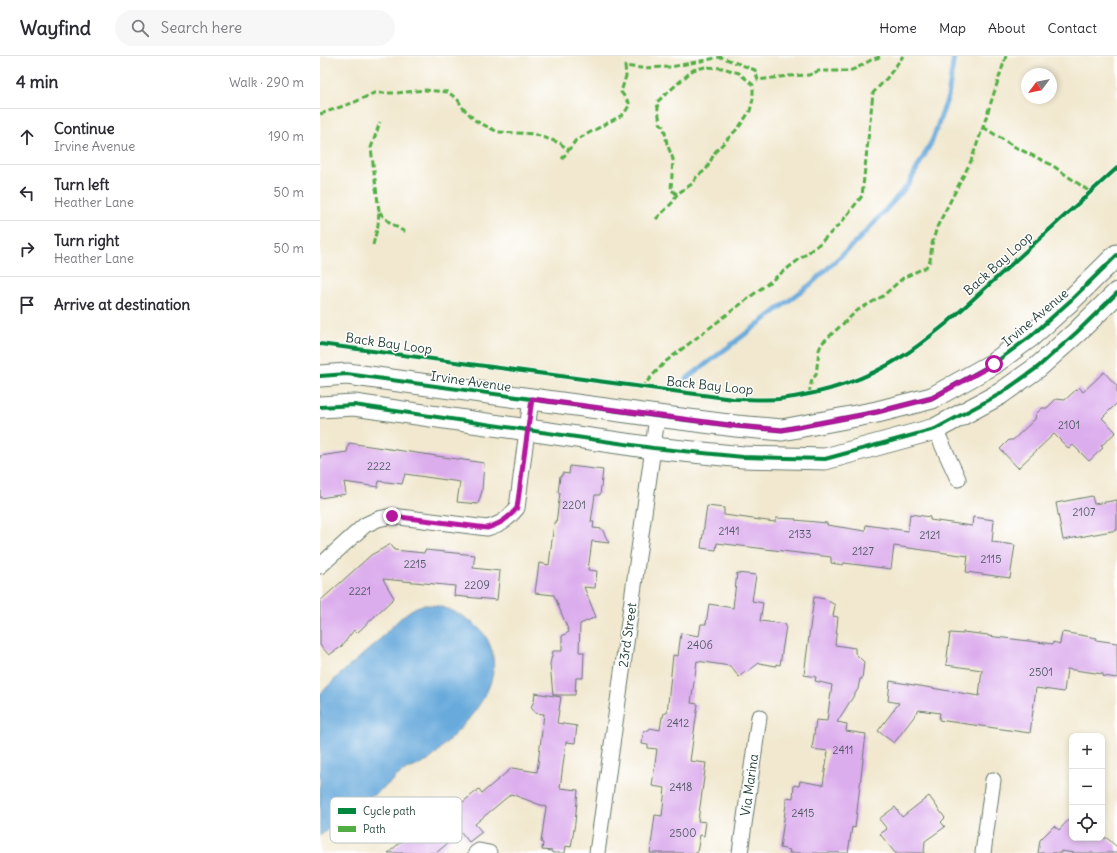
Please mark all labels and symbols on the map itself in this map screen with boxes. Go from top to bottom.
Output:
north arrow [1021,68,1057,104]
street label: Back Bay Loop [960,228,1037,299]
street label: Irvine Avenue [999,285,1072,350]
street label: Back Bay Loop [344,329,433,358]
route start [985,355,1003,373]
street label: Irvine Avenue [429,367,512,396]
street label: Back Bay Loop [666,372,754,399]
house number: 2101 [1058,418,1080,432]
house number: 2222 [367,459,391,473]
house number: 2201 [562,498,586,512]
house number: 2107 [1073,505,1096,519]
route end [383,507,401,525]
house number: 2141 [718,524,740,538]
house number: 2133 [789,527,811,541]
house number: 2121 [920,528,940,542]
house number: 2127 [852,544,875,558]
house number: 2115 [980,552,1002,566]
house number: 2215 [404,557,426,571]
house number: 2209 [464,578,490,592]
house number: 2221 [349,584,371,598]
street label: 23rd Street [615,601,641,668]
house number: 2406 [687,638,713,652]
house number: 2501 [1029,665,1053,679]
house number: 2412 [667,716,689,730]
house number: 2411 [833,743,853,757]
street label: Via Marina [737,753,762,817]
house number: 2418 [670,780,692,794]
legend [330,797,462,843]
text: Cycle path [363,804,416,818]
house number: 2415 [792,806,814,820]
text: Path [363,822,386,836]
house number: 2500 [670,826,696,840]

